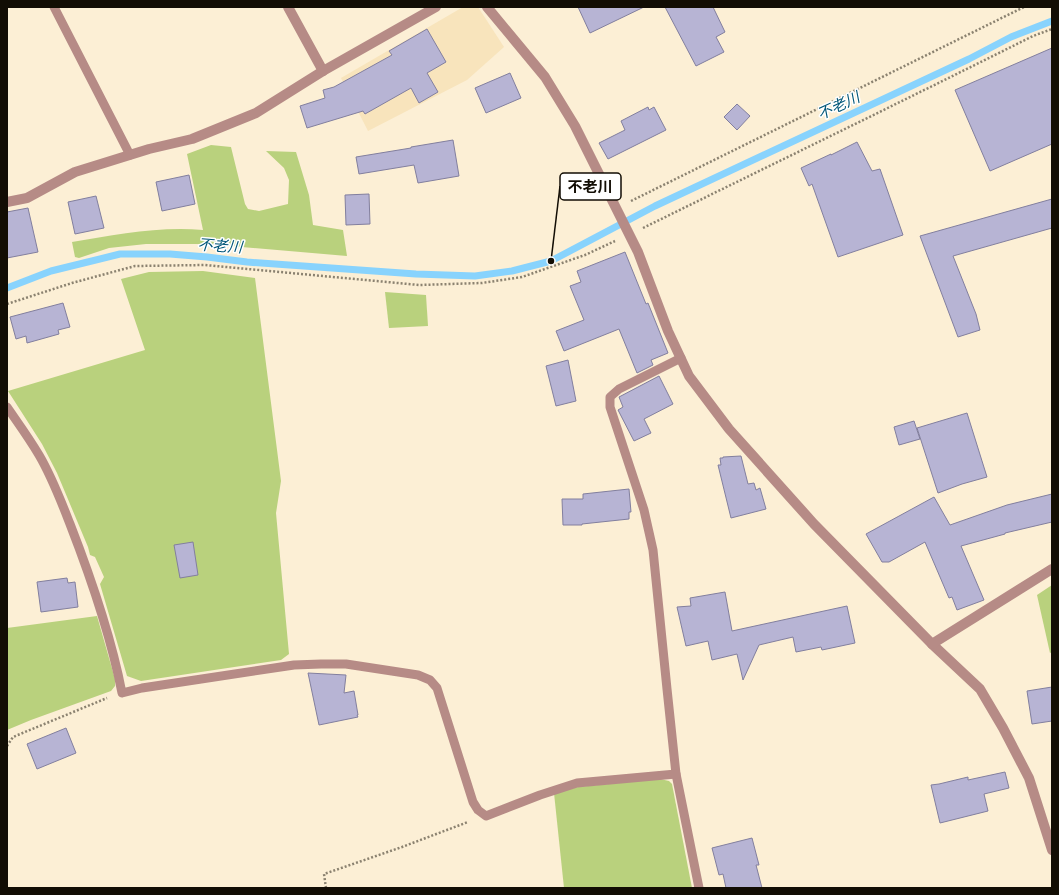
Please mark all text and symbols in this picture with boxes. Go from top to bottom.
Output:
water label: 不老川 [814,86,864,123]
callout: 不老川 [560,173,621,200]
text: 不老川 [567,177,613,195]
water label: 不老川 [197,234,245,256]

